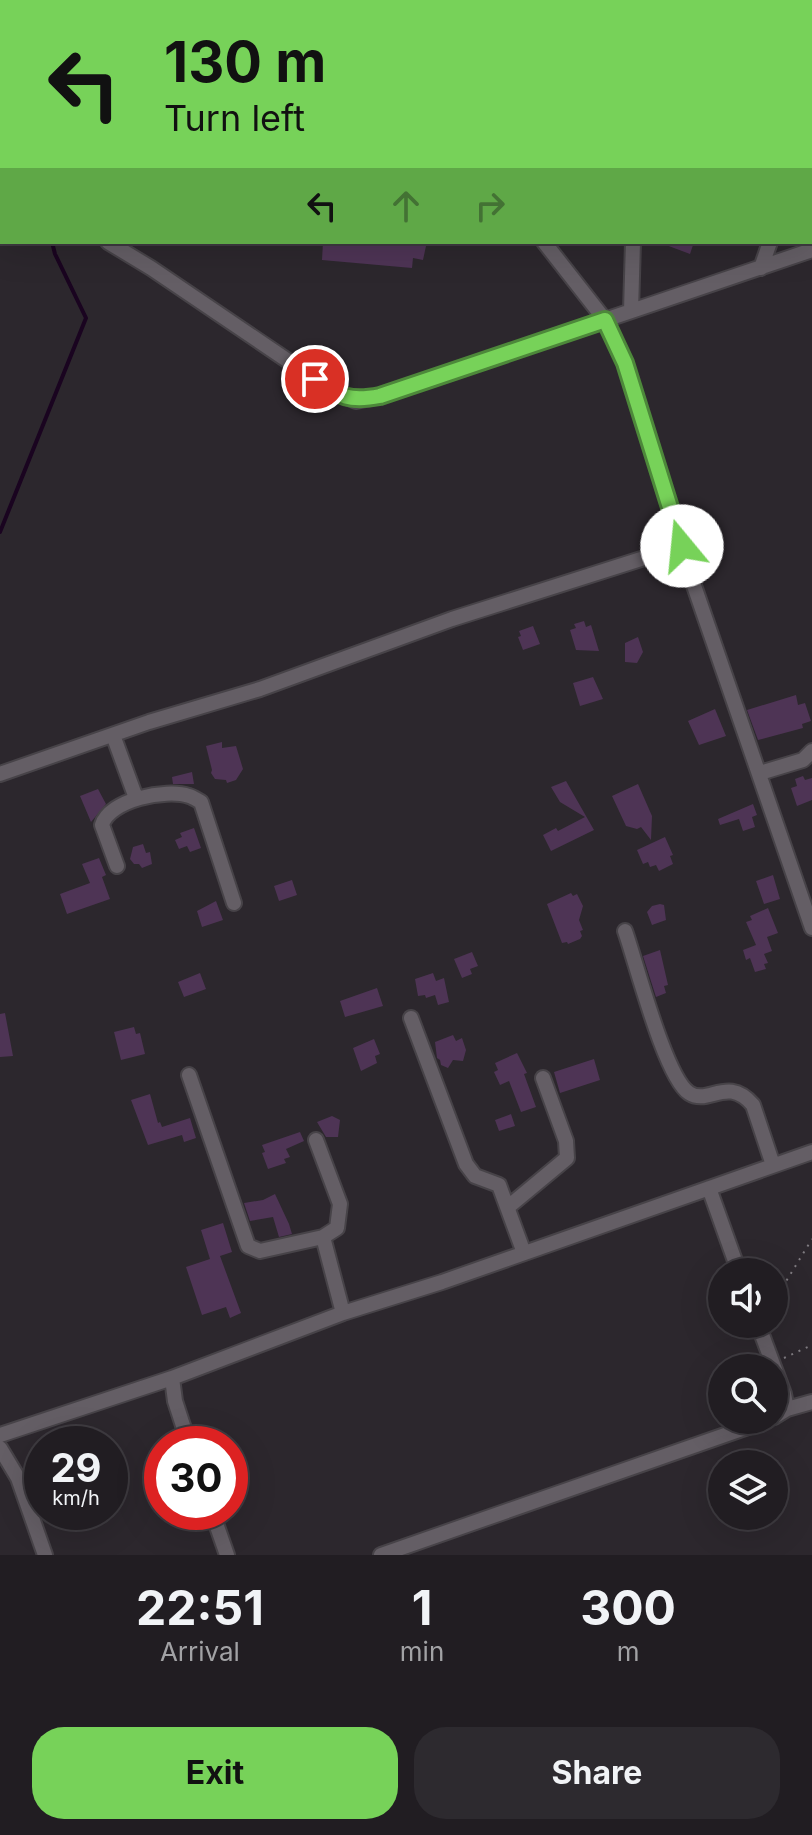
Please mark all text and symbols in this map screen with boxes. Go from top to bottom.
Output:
text: 130 m [164,28,326,96]
icon: left [32,32,136,136]
text: Turn left [164,96,305,140]
icon: left [300,184,344,228]
icon: ahead [384,184,428,228]
icon: right [468,184,512,228]
pin [281,345,349,413]
icon: arrive [293,357,337,401]
position arrow [640,504,724,588]
map controls [708,1258,788,1530]
button: sound [708,1258,788,1338]
button: search [708,1354,788,1434]
speed limit sign: 30 [144,1426,248,1530]
text: 29 [50,1443,102,1492]
button: layers [708,1450,788,1530]
text: km/h [52,1486,100,1510]
text: 22:51 [136,1578,264,1637]
text: 1 [412,1578,432,1637]
text: 300 [580,1578,676,1637]
text: Arrival [160,1636,240,1667]
text: min [400,1636,444,1667]
text: m [617,1636,640,1667]
button: Exit [32,1727,398,1819]
button: Share [414,1727,780,1819]

